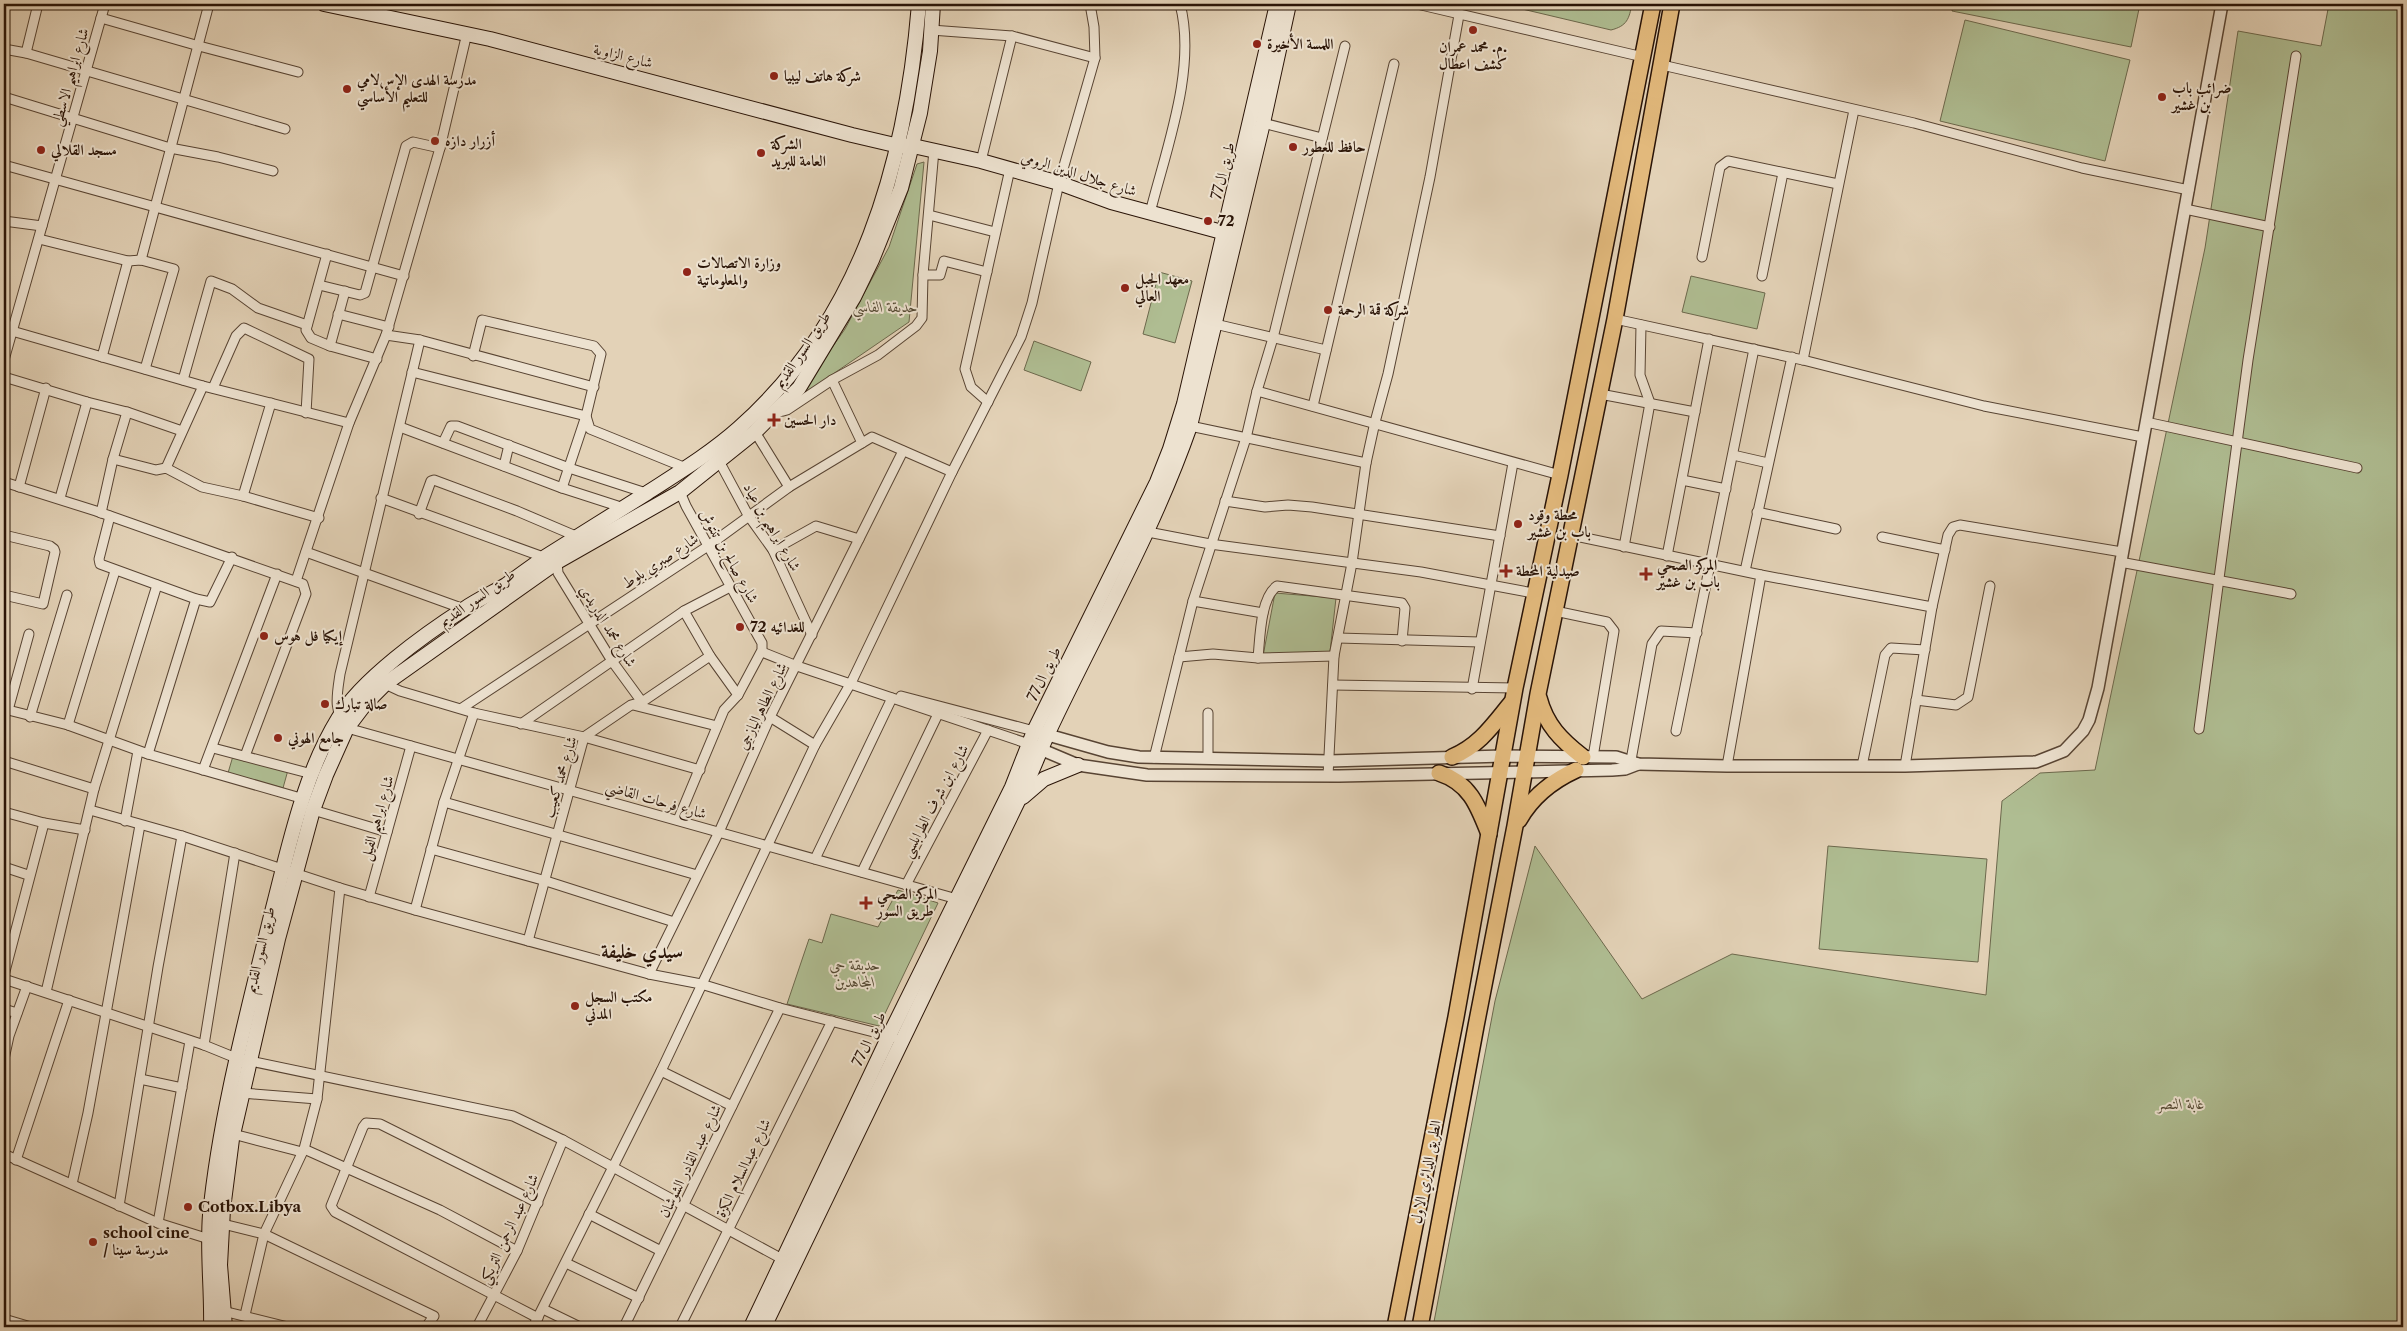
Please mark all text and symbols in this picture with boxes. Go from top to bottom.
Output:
marker: م. محمد عمران. كشف اعطال [1467,24,1479,36]
street label: شارع ابراهيم الاسطي [46,26,98,130]
place label: اللمسة الأخيرة [1267,33,1333,53]
place label: م. محمد عمران. كشف اعطال [1439,37,1507,73]
marker: اللمسة الأخيرة [1251,38,1263,50]
street label: شارع الزاوية [590,39,655,76]
place label: شركة هاتف ليبيا [784,66,861,87]
place label: مدرسة الهدى الإسﻻمي للتعليم الأساسي [356,70,477,112]
marker: شركة هاتف ليبيا [768,70,780,82]
place label: ضرائب باب بن غشير [2170,78,2232,114]
marker: مدرسة الهدى الإسﻻمي للتعليم الأساسي [341,83,353,95]
marker: ضرائب باب بن غشير [2156,91,2168,103]
place label: أزرار دازه [445,130,495,150]
place label: الشركة العامة للبريد [770,134,826,170]
marker: أزرار دازه [429,135,441,147]
place label: حافظ للعطور [1301,137,1366,156]
place label: مسجد القلالي [50,140,117,162]
street label: طريق ال77 [1206,140,1240,202]
marker: حافظ للعطور [1287,141,1299,153]
marker: مسجد القلالي [35,144,47,156]
marker: الشركة العامة للبريد [755,147,767,159]
street label: شارع جلال الدين الرومي [1018,147,1139,204]
place label: 72 [1218,211,1235,230]
marker: 72 [1202,215,1214,227]
place label: وزارة الاتصالات والمعلوماتية [697,253,781,290]
marker: وزارة الاتصالات والمعلوماتية [681,266,693,278]
place label: معهد الجبل العالي [1134,269,1189,308]
marker: معهد الجبل العالي [1119,282,1131,294]
park label: حديقة الفاسي [852,297,918,321]
place label: شركة قمة الرحمة [1338,300,1409,321]
marker: شركة قمة الرحمة [1322,304,1334,316]
street label: طريق السور القديم [769,308,838,394]
place label: دار الحسين [784,410,836,429]
marker: دار الحسين [768,414,780,426]
street label: شارع ابراهيم بن عياد [734,479,805,577]
street label: شارع صالح بن تنتوش [691,505,763,609]
place label: محطة وقود باب بن غشير [1526,505,1591,542]
marker: محطة وقود باب بن غشير [1512,518,1524,530]
street label: شارع صبري بلوط [618,529,704,596]
place label: المركز الصحي باب بن غشير [1655,555,1720,592]
place label: صيدلية المحطة [1516,561,1580,580]
street label: طريق السور القديم [435,564,521,634]
marker: صيدلية المحطة [1500,565,1512,577]
marker: المركز الصحي باب بن غشير [1639,567,1653,581]
street label: شارع محمد الدريدي [572,581,641,672]
place label: 72 للغدائيه [750,617,805,636]
marker: 72 للغدائيه [734,621,746,633]
place label: إيكيا فل هوس [274,626,344,647]
marker: إيكيا فل هوس [258,630,270,642]
street label: طريق ال77 [1022,643,1066,705]
street label: شارع الطاهراليازجي [732,659,794,754]
place label: صالة تبارك [335,694,387,713]
marker: صالة تبارك [319,698,331,710]
place label: جامع الهوني [287,728,344,752]
marker: جامع الهوني [272,732,284,744]
street label: شارع محمد كعيب [538,734,585,821]
street label: شارع ابن شرف الطرابلسي [897,741,977,863]
street label: شارع ابراهيم الفيل [355,773,404,864]
street label: شارع فرحات القاضي [602,776,709,828]
place label: المركز الصحي طريق السور [875,884,937,921]
marker: المركز الصحي طريق السور [859,896,873,910]
street label: طريق السور القديم [240,905,283,996]
district label: سيدي خليفة [601,939,683,968]
park label: حديقة حي المجاهدين [830,955,880,991]
place label: مكتب السجل المدني [584,987,653,1026]
marker: مكتب السجل المدني [569,1000,581,1012]
street label: طريق ال77 [847,1008,891,1070]
park label: غابة النصر [2156,1094,2205,1114]
street label: شارع عبد القادر الشوشان [654,1101,729,1222]
street label: شارع عبدالسلام الكزة [710,1115,778,1222]
street label: الطريق الدائري الاول [1406,1118,1448,1226]
street label: شارع عبد الرحمن التريكي [475,1170,547,1289]
place label: Cotbox.Libya [198,1197,301,1216]
marker: Cotbox.Libya [182,1201,194,1213]
place label: school cine / مدرسة سينا [103,1223,190,1259]
marker: school cine / مدرسة سينا [87,1236,99,1248]

